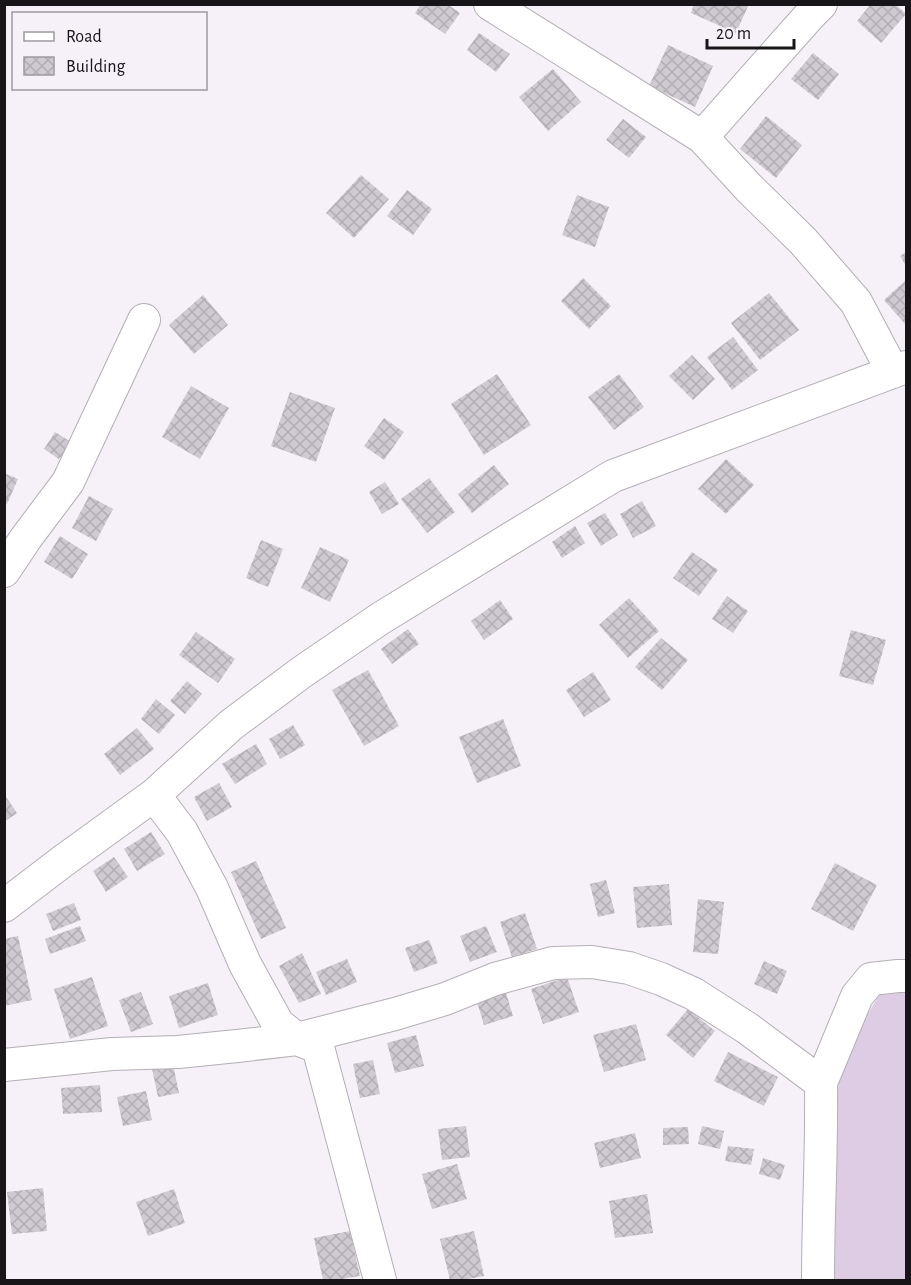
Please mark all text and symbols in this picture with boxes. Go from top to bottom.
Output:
legend [12,12,207,90]
scale bar [707,12,794,50]
text: 20 m [716,25,751,43]
text: Road [66,28,102,46]
text: Building [66,58,126,76]

